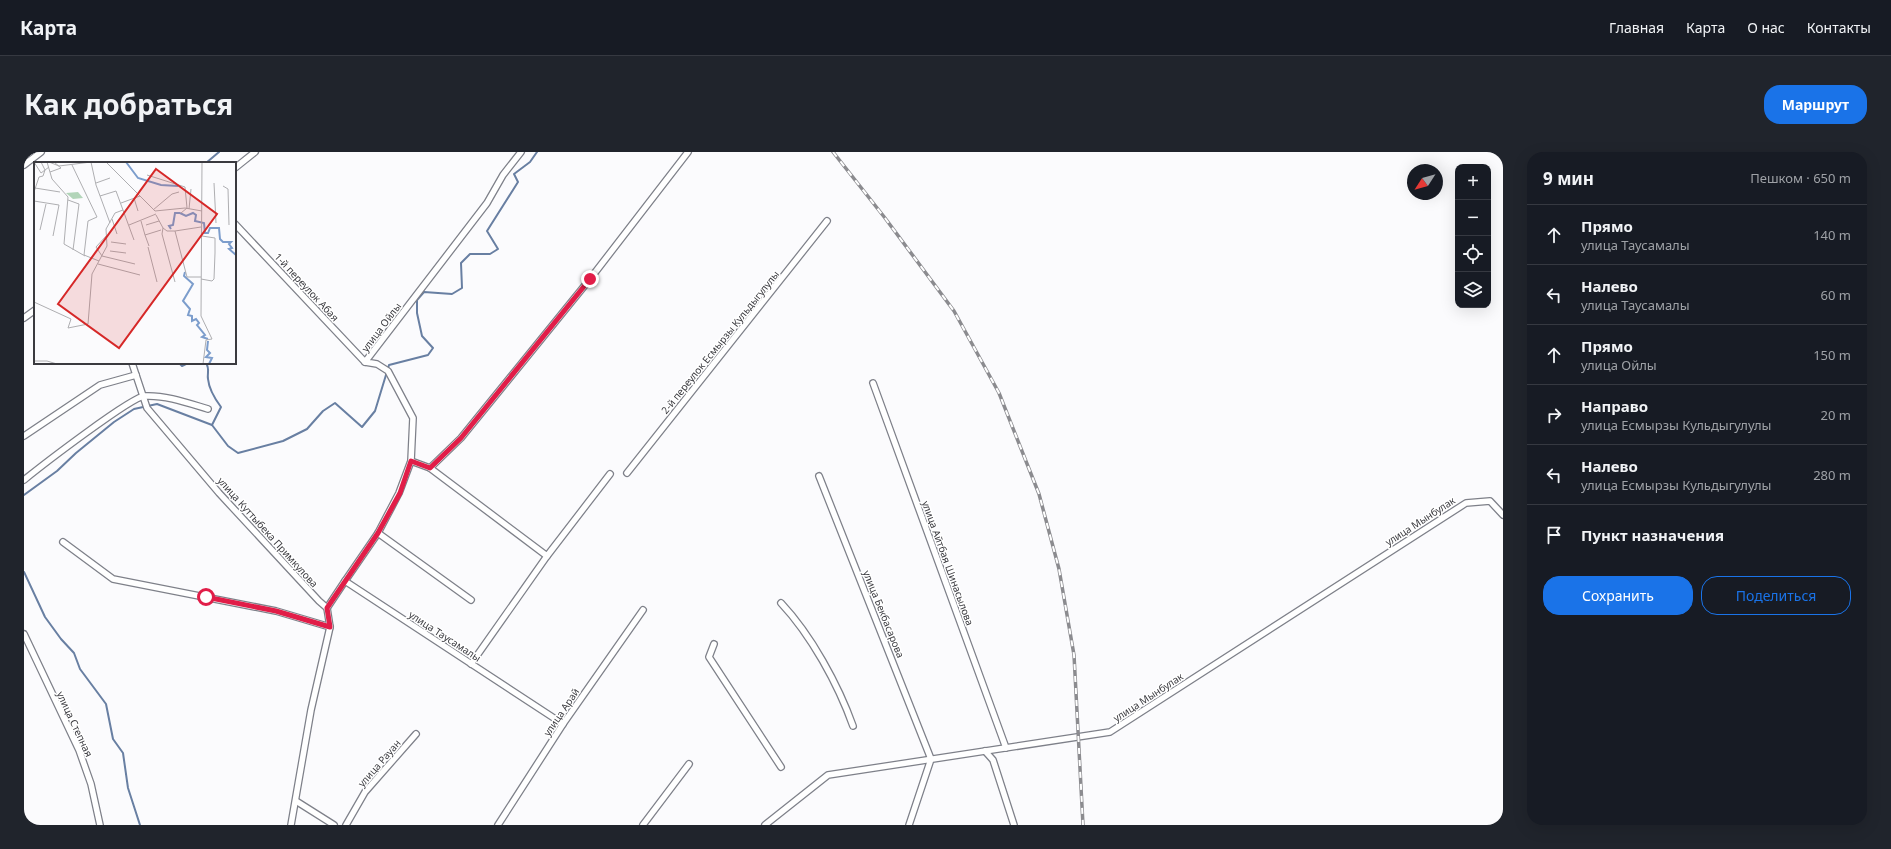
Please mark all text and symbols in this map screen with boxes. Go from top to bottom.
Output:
text: Карта [20,15,77,41]
text: Главная [1609,18,1664,37]
text: Карта [1686,18,1725,37]
text: О нас [1747,18,1785,37]
text: Контакты [1807,18,1871,37]
text: Как добраться [24,85,233,123]
button: Маршрут [1764,85,1867,124]
inset map [34,162,236,364]
north arrow [1407,164,1443,200]
map controls [1455,164,1491,308]
button: + [1455,164,1491,200]
text: 9 мин [1543,167,1594,190]
text: Пешком · 650 m [1750,169,1851,187]
button: − [1455,200,1491,236]
text: Прямо [1581,216,1633,236]
icon: ahead [1543,224,1565,246]
text: 140 m [1813,226,1851,244]
button: locate [1455,236,1491,272]
text: улица Таусамалы [1581,236,1690,254]
street label: 1-й переулок Абая [272,250,342,324]
street label: 2-й переулок Есмырзы Кульдыгулулы [658,267,782,417]
route end [581,270,599,288]
button: layers [1455,272,1491,308]
text: Налево [1581,276,1638,296]
icon: left [1543,284,1565,306]
text: 60 m [1821,286,1851,304]
text: улица Таусамалы [1581,296,1690,314]
street label: улица Ойлы [358,300,404,354]
text: Прямо [1581,336,1633,356]
icon: ahead [1543,344,1565,366]
text: 150 m [1813,346,1851,364]
text: улица Ойлы [1581,356,1657,374]
text: Направо [1581,396,1648,416]
icon: right [1543,404,1565,426]
text: 20 m [1821,406,1851,424]
text: улица Есмырзы Кульдыгулулы [1581,416,1771,434]
text: Налево [1581,456,1638,476]
icon: left [1543,464,1565,486]
text: 280 m [1813,466,1851,484]
street label: улица Куттыбека Примкулова [215,474,321,590]
text: улица Есмырзы Кульдыгулулы [1581,476,1771,494]
street label: улица Мынбулак [1382,493,1458,549]
street label: улица Айтбая Шинасылова [919,499,977,627]
icon: arrive [1543,524,1565,546]
text: Пункт назначения [1581,525,1724,545]
street label: улица Бекбасарова [860,568,908,660]
button: Сохранить [1543,576,1693,615]
button: Поделиться [1701,576,1851,615]
route start [197,588,215,606]
street label: улица Таусамалы [406,607,484,665]
street label: улица Мынбулак [1110,669,1186,725]
street label: улица Арай [540,685,582,739]
street label: улица Степная [54,689,96,759]
street label: улица Рауан [354,736,404,790]

